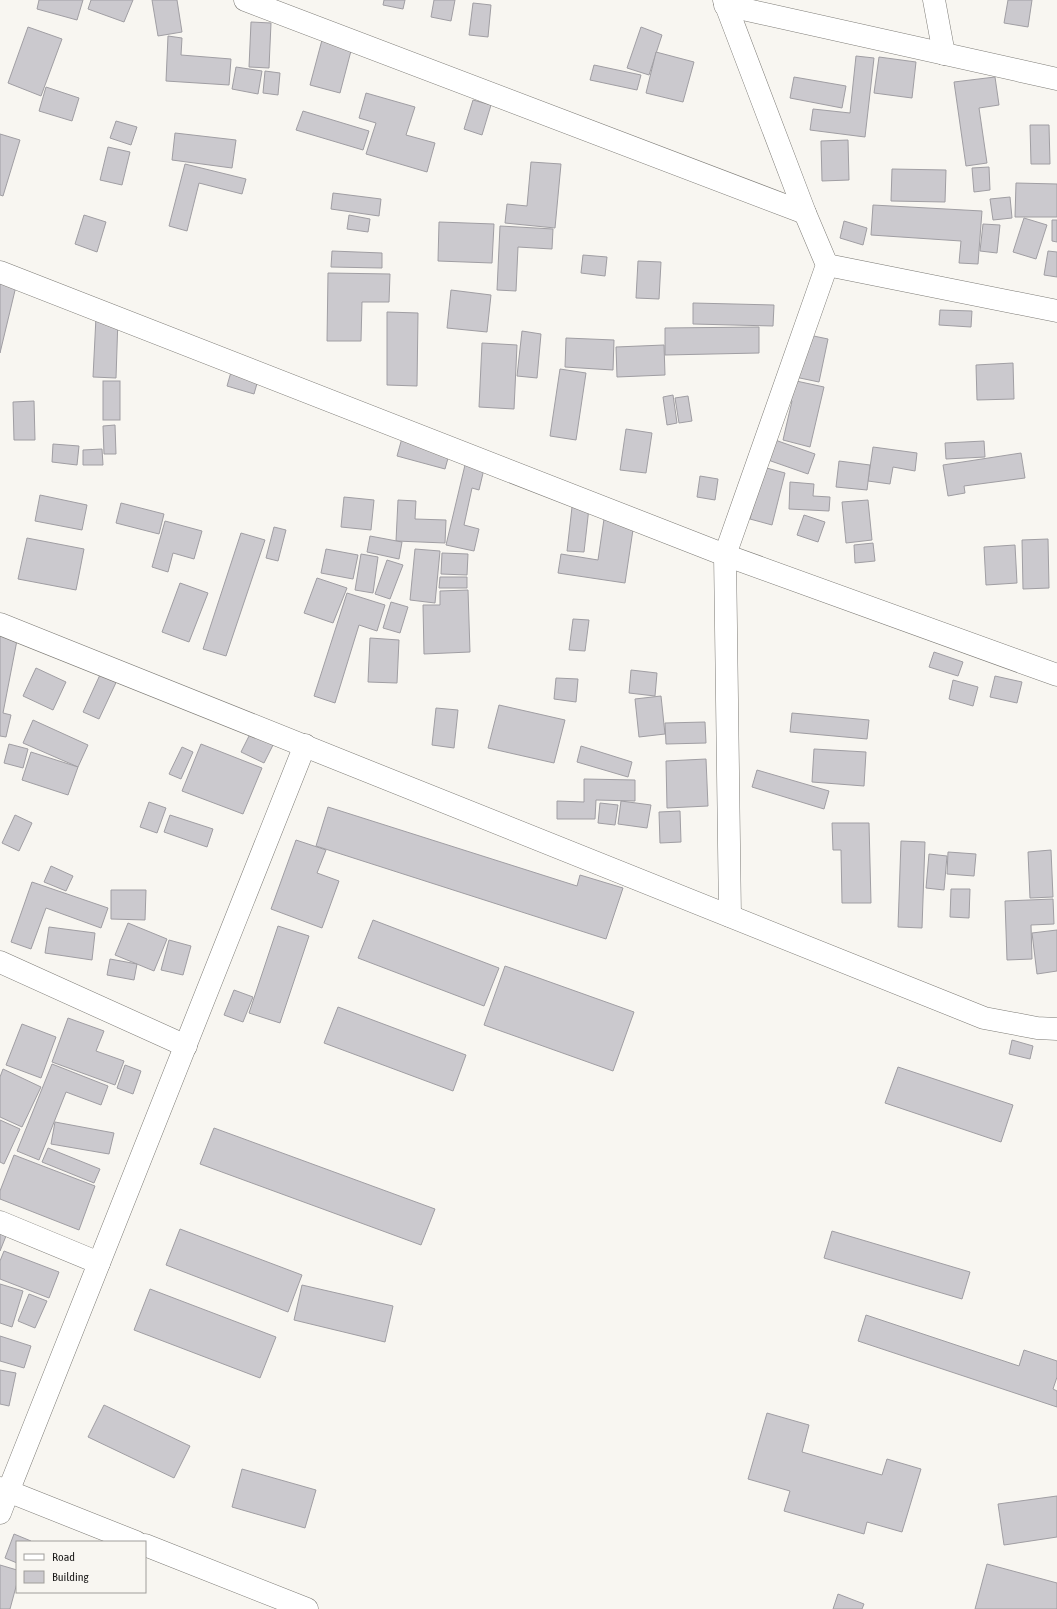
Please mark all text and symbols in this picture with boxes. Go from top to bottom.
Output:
legend [16,1541,146,1593]
text: Road [52,1550,75,1564]
text: Building [52,1570,90,1584]

